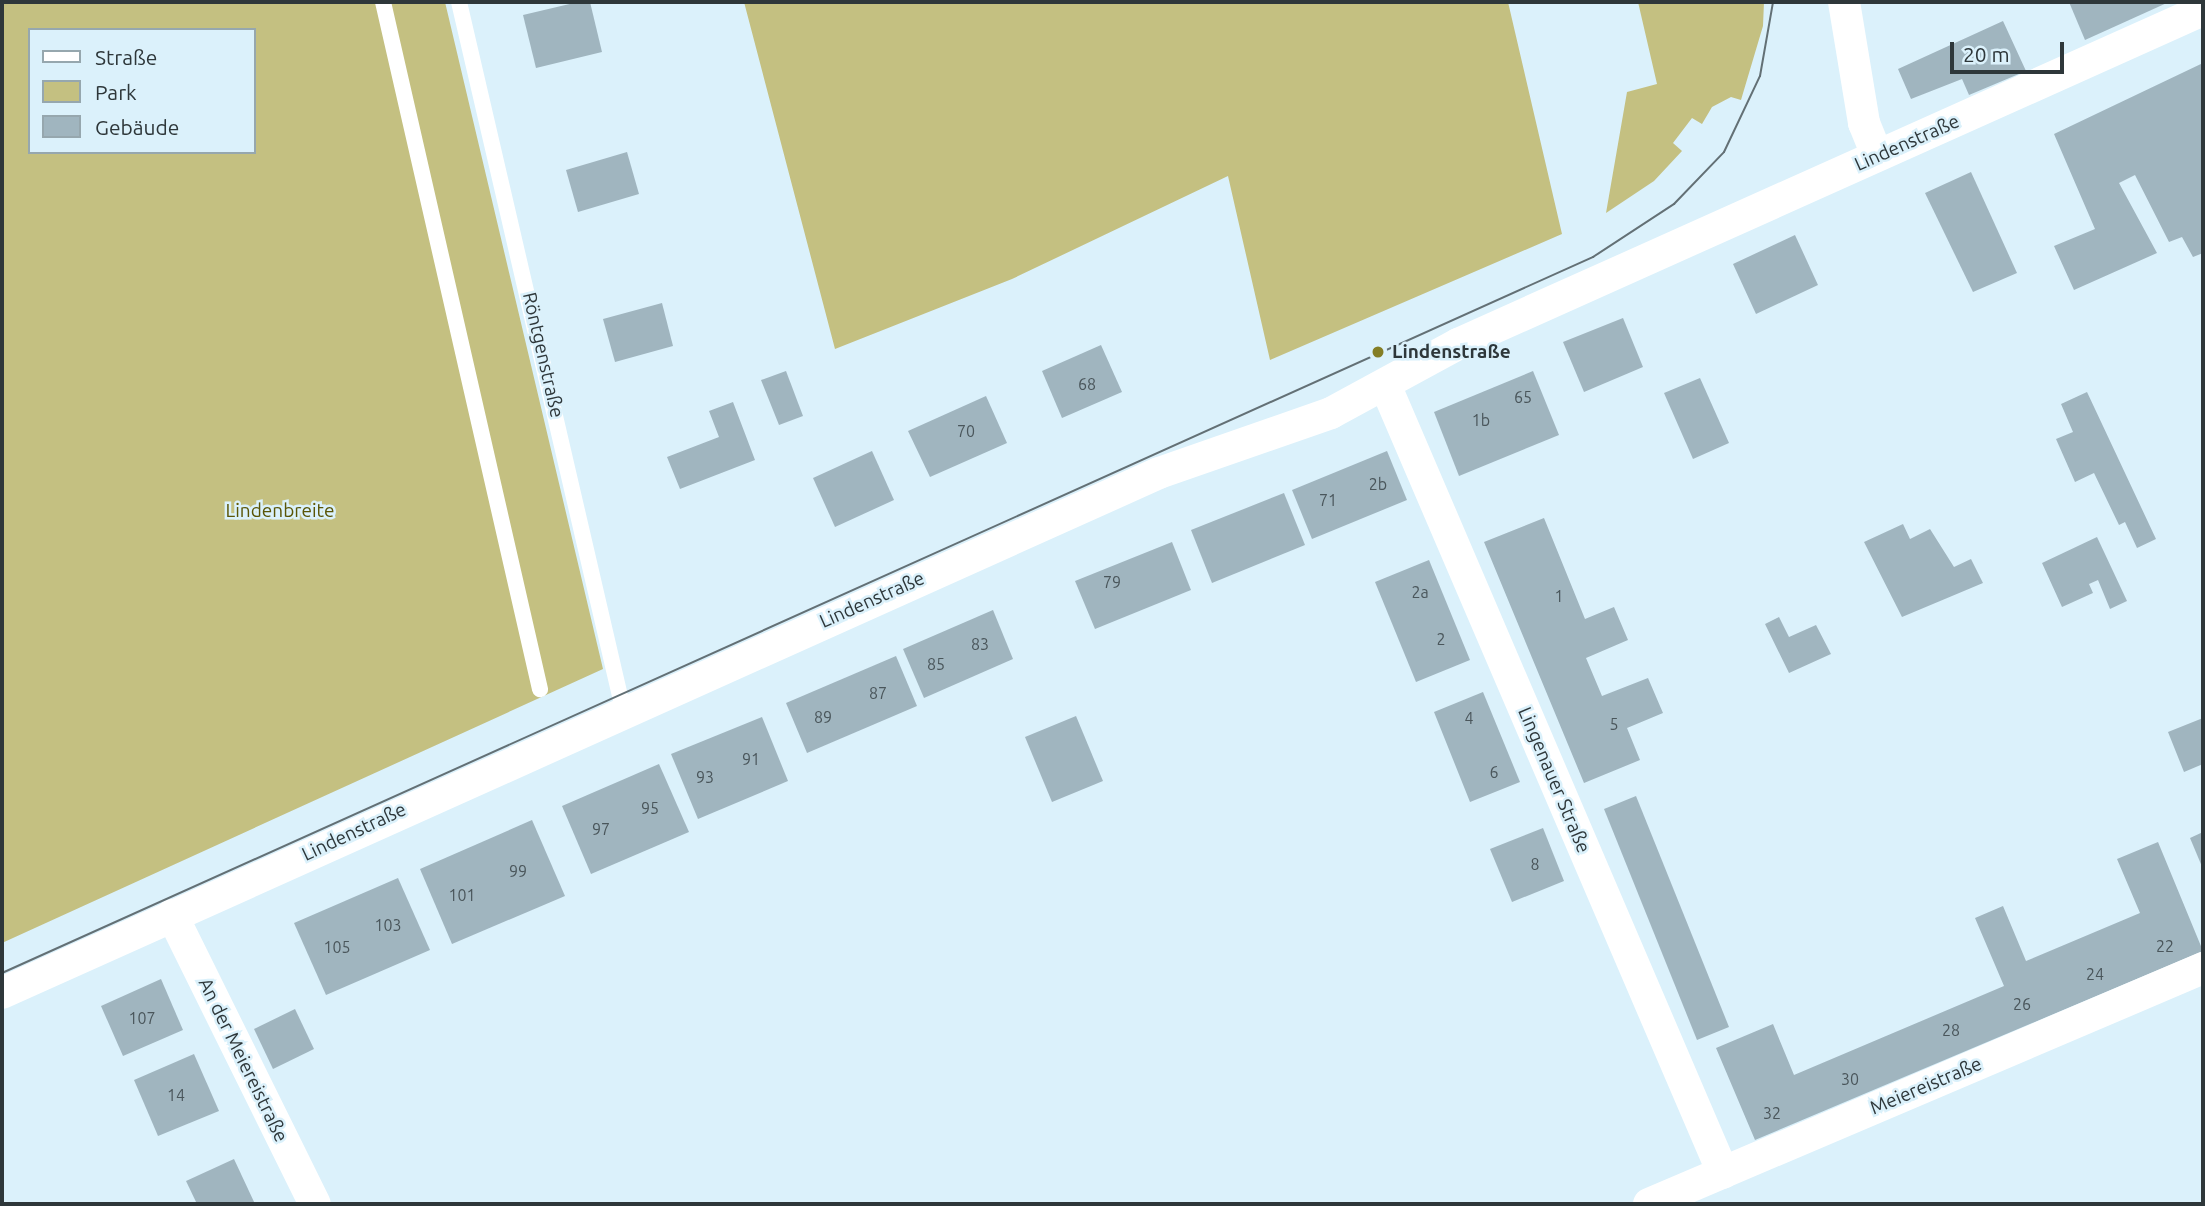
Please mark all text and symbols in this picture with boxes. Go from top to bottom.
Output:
legend [28,28,256,154]
scale bar [1953,28,2067,72]
text: 20 m [1963,42,2010,66]
text: Straße [95,45,157,69]
text: Park [95,80,137,104]
street label: Lindenstraße [1851,110,1963,176]
text: Gebäude [95,115,179,139]
street label: Röntgenstraße [517,290,569,420]
place label: Lindenstraße [1392,341,1511,363]
marker: Lindenstraße [1370,344,1386,360]
house number: 68 [1078,374,1096,394]
house number: 65 [1514,387,1532,407]
house number: 1b [1472,410,1490,430]
house number: 70 [957,421,975,441]
house number: 2b [1369,474,1387,494]
house number: 71 [1319,490,1337,510]
park label: Lindenbreite [226,500,334,522]
street label: Lindenstraße [816,567,928,633]
house number: 79 [1103,572,1121,592]
house number: 2a [1411,582,1429,602]
house number: 1 [1554,586,1564,606]
house number: 2 [1436,629,1446,649]
house number: 83 [971,634,989,654]
house number: 85 [927,654,945,674]
house number: 87 [869,683,887,703]
street label: Lingenauer Straße [1513,704,1595,856]
house number: 89 [814,707,832,727]
house number: 4 [1464,708,1474,728]
house number: 5 [1609,714,1619,734]
house number: 91 [742,749,760,769]
house number: 6 [1489,762,1499,782]
house number: 93 [696,767,714,787]
street label: Lindenstraße [298,798,410,866]
house number: 95 [641,798,659,818]
house number: 97 [592,819,610,839]
house number: 8 [1530,854,1540,874]
house number: 99 [509,861,527,881]
house number: 101 [448,885,476,905]
house number: 103 [374,915,402,935]
house number: 22 [2156,936,2174,956]
house number: 105 [323,937,351,957]
house number: 24 [2086,964,2104,984]
street label: An der Meiereistraße [193,974,293,1146]
house number: 26 [2013,994,2031,1014]
house number: 107 [128,1008,156,1028]
house number: 28 [1942,1020,1960,1040]
street label: Meiereistraße [1867,1052,1985,1120]
house number: 30 [1841,1069,1859,1089]
house number: 14 [167,1085,185,1105]
house number: 32 [1763,1103,1781,1123]

